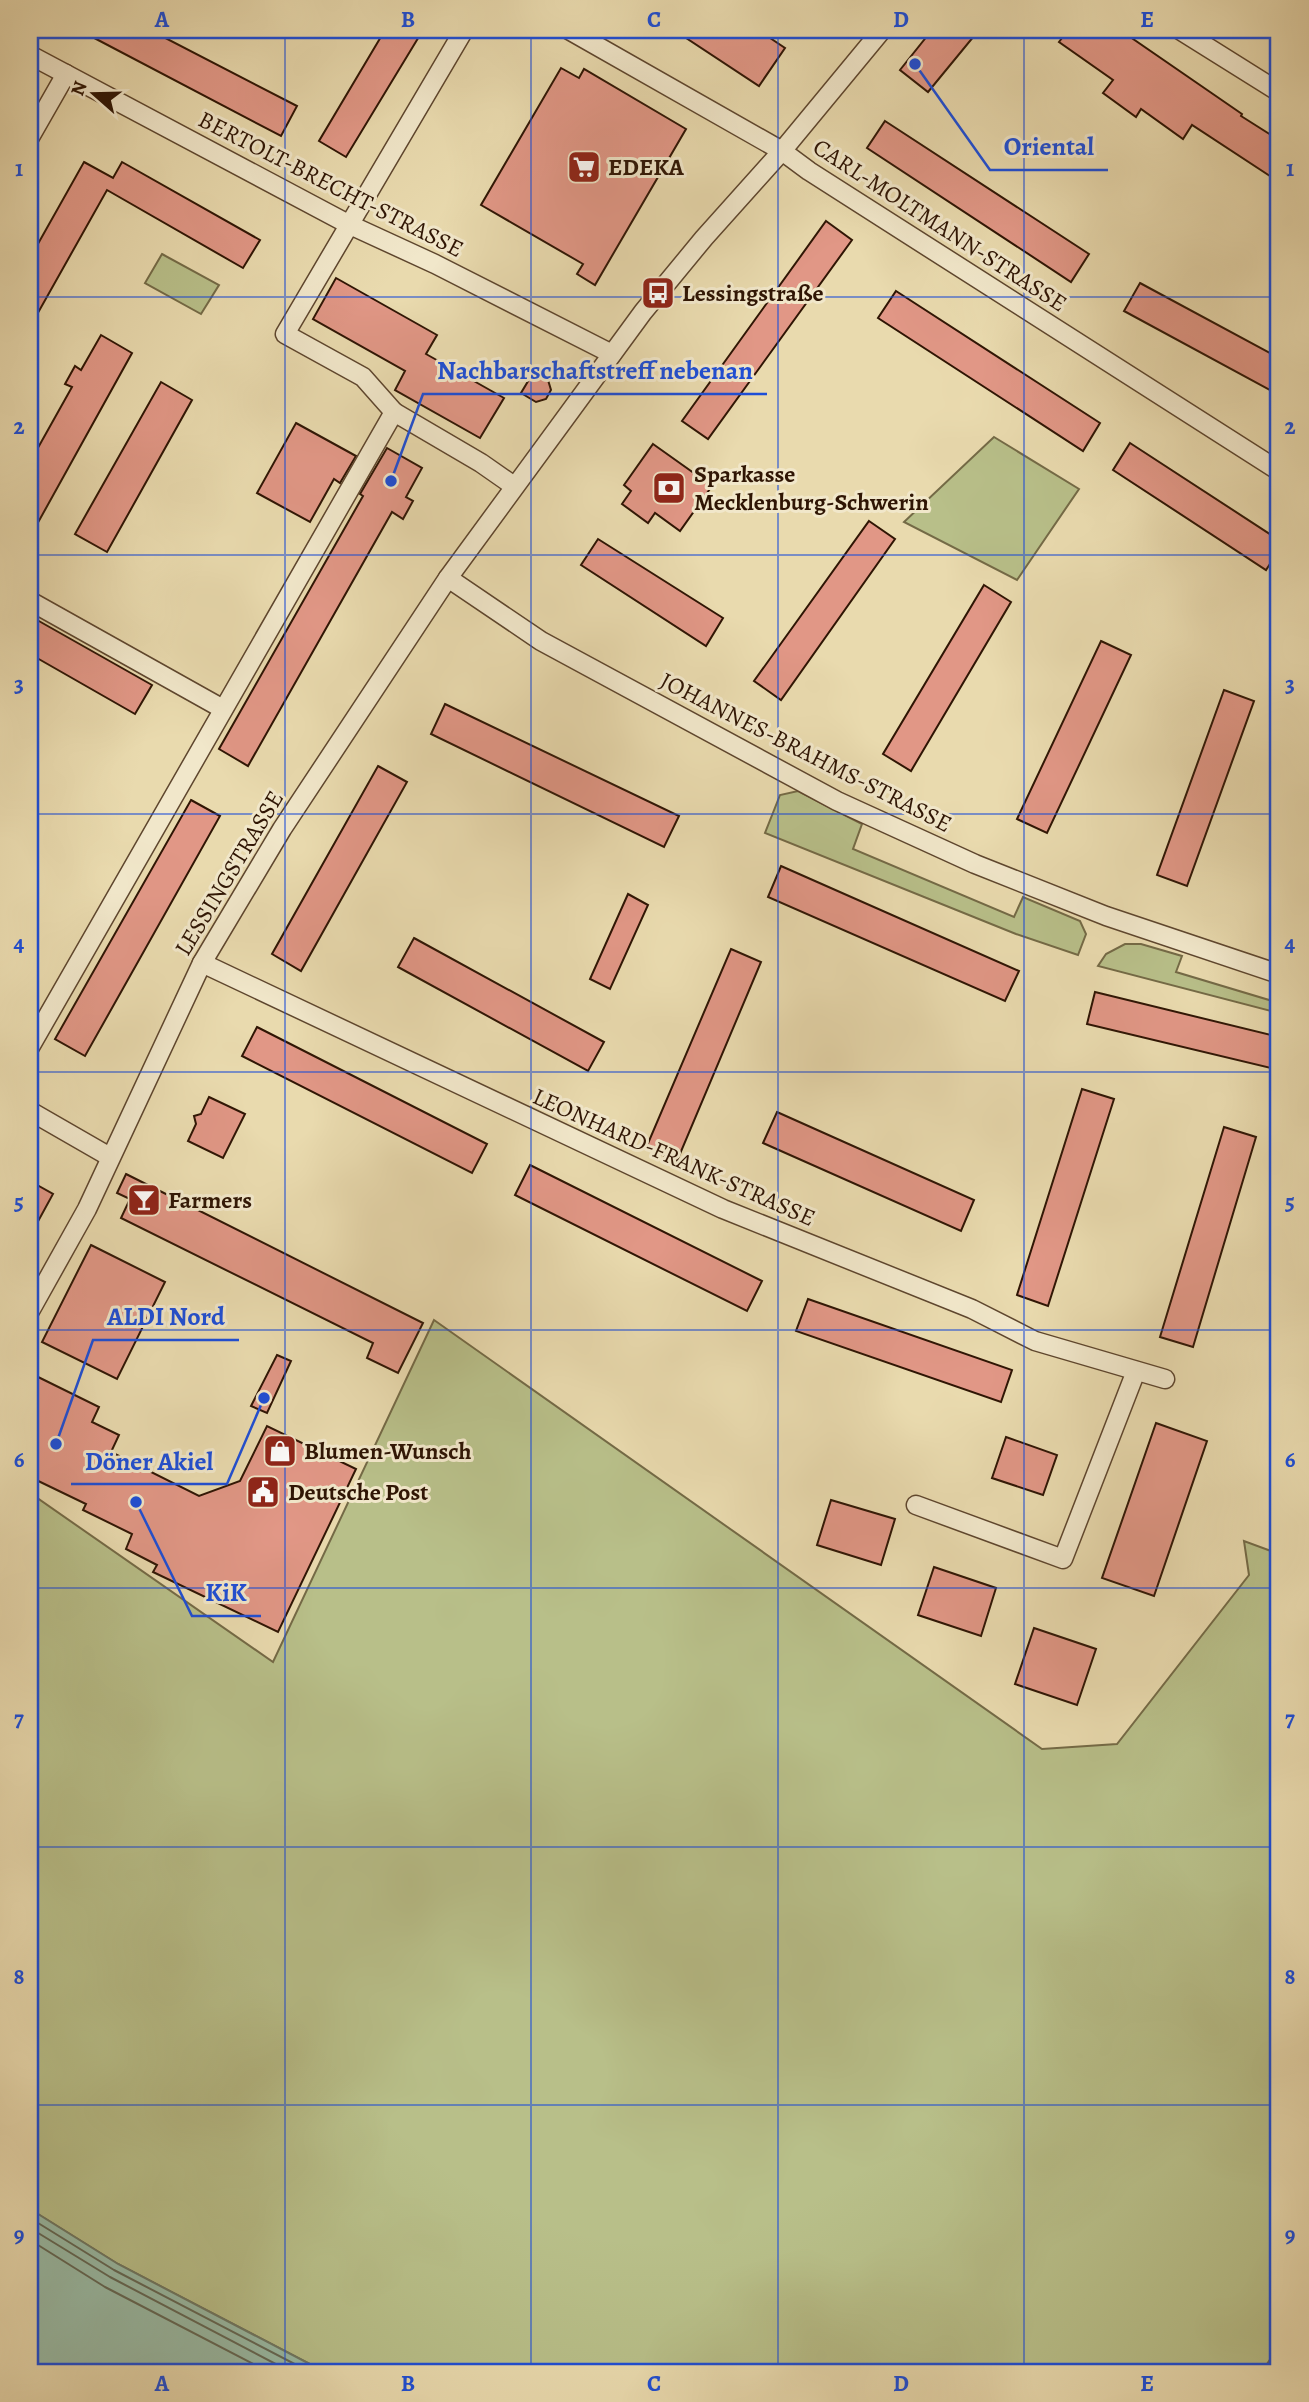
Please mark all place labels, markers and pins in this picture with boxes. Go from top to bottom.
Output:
callout: Oriental [990,123,1108,170]
supermarket icon: EDEKA [565,148,603,186]
place label: EDEKA [608,151,685,183]
bus stop icon: Lessingstraße [639,274,677,312]
place label: Lessingstraße [682,277,823,309]
callout: Nachbarschaftstreff nebenan [423,347,767,394]
place label: Sparkasse Mecklenburg-Schwerin [694,458,929,518]
bank icon: Sparkasse Mecklenburg-Schwerin [650,469,688,507]
bar icon: Farmers [125,1181,163,1219]
place label: Farmers [168,1184,252,1216]
callout: ALDI Nord [93,1293,239,1340]
shop icon: Blumen-Wunsch [261,1432,299,1470]
place label: Blumen-Wunsch [304,1435,472,1467]
callout: Döner Akiel [71,1437,227,1484]
public building icon: Deutsche Post [244,1473,282,1511]
place label: Deutsche Post [288,1476,428,1508]
callout: KiK [192,1569,261,1616]

